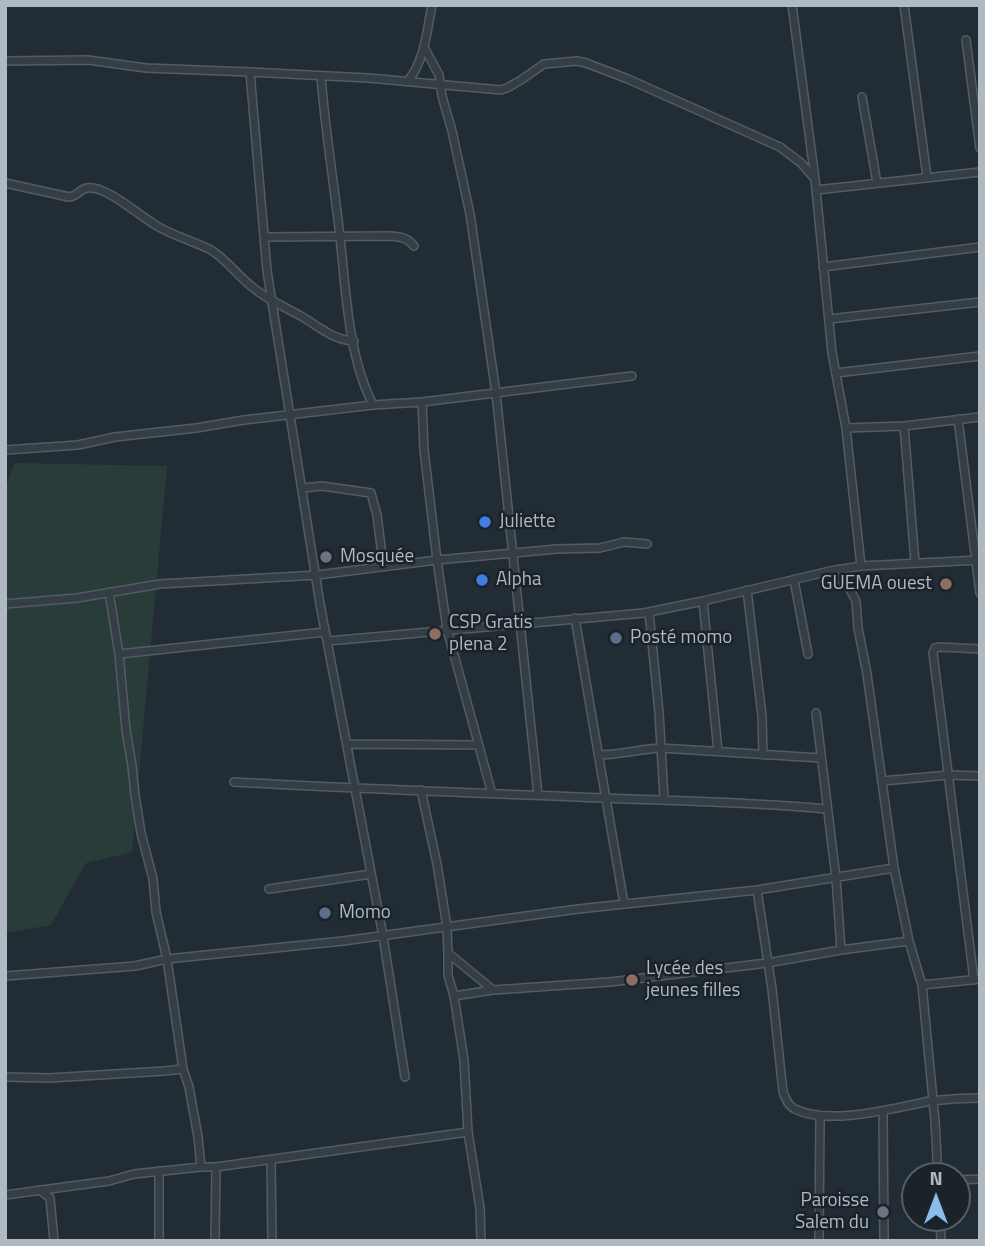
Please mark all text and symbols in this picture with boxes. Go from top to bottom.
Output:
place label: Juliette [499,511,556,533]
marker: Juliette [477,514,493,530]
place label: Mosquée [340,546,414,568]
marker: Mosquée [318,549,334,565]
place label: Alpha [496,569,541,591]
marker: Alpha [474,572,490,588]
place label: GUEMA ouest [821,573,932,595]
marker: GUEMA ouest [938,576,954,592]
place label: CSP Gratis plena 2 [449,612,533,656]
marker: CSP Gratis plena 2 [427,626,443,642]
place label: Posté momo [630,627,732,649]
marker: Posté momo [608,630,624,646]
place label: Momo [339,902,391,924]
marker: Momo [317,905,333,921]
place label: Lycée des jeunes filles [646,958,740,1002]
marker: Lycée des jeunes filles [624,972,640,988]
north arrow [901,1162,971,1232]
text: N [929,1163,943,1192]
place label: Paroisse Salem du [795,1190,869,1234]
marker: Paroisse Salem du [875,1204,891,1220]

